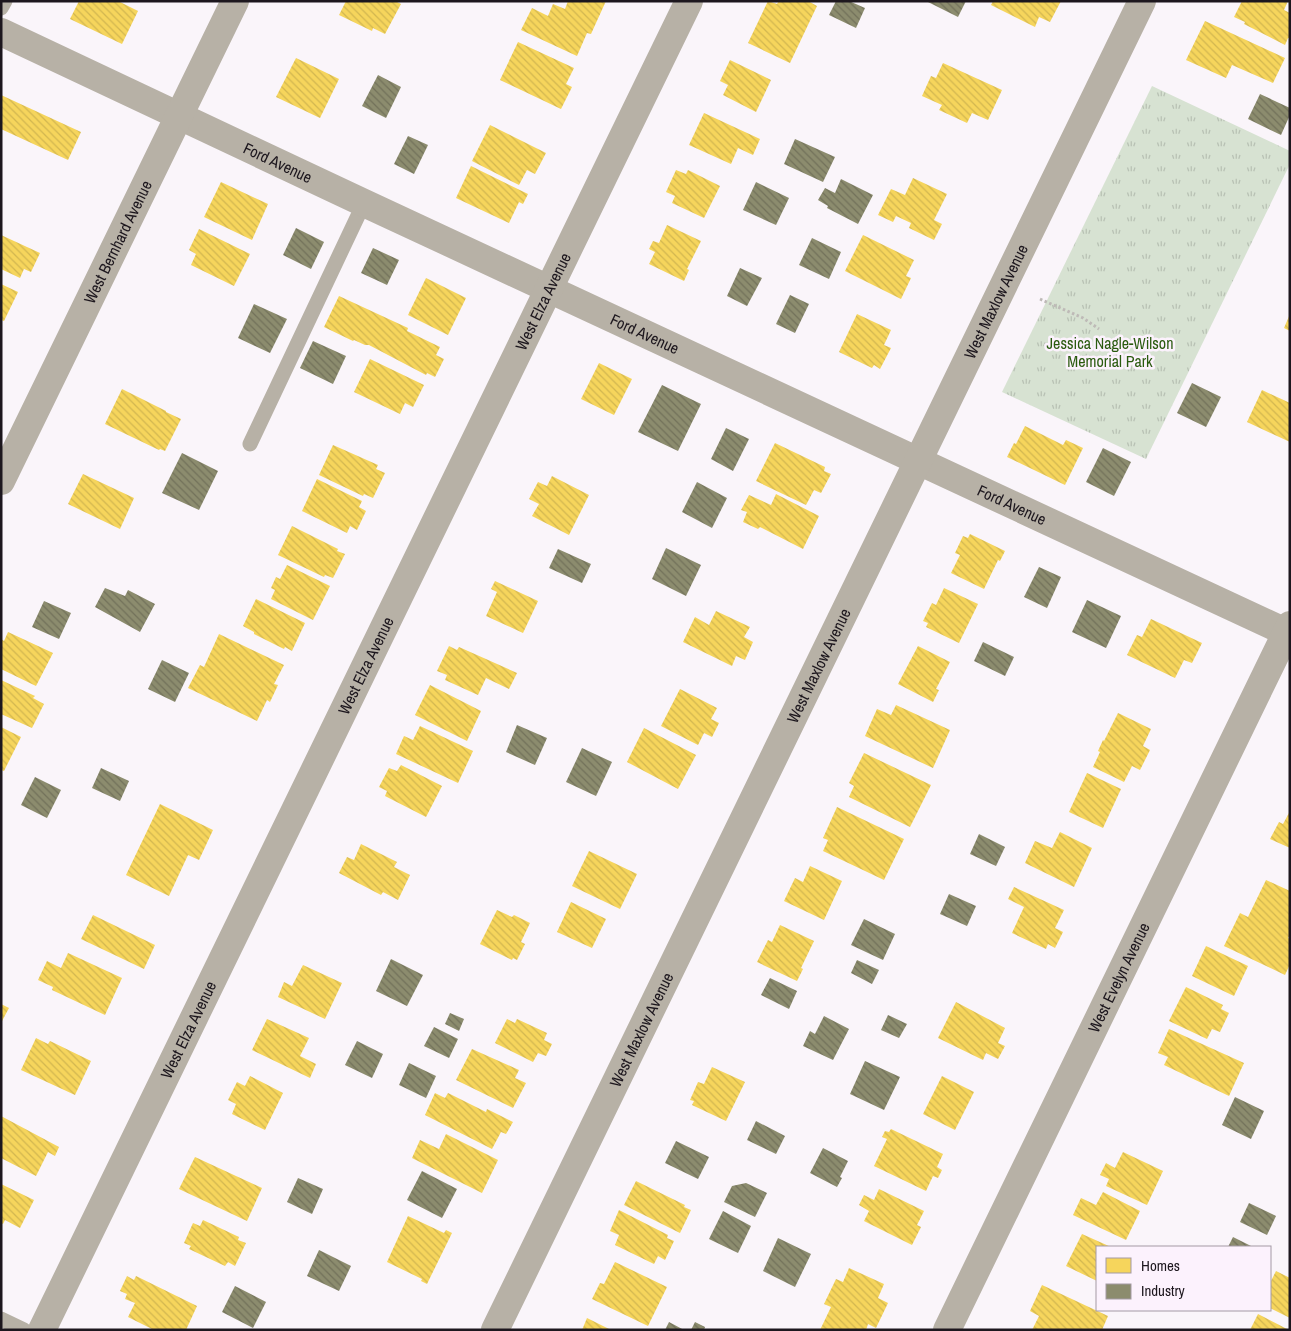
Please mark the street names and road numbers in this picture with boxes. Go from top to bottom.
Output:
street label: Ford Avenue [240,137,316,188]
street label: West Bernhard Avenue [78,177,157,307]
street label: West Maxlow Avenue [958,240,1033,362]
street label: West Elza Avenue [510,249,576,354]
street label: Ford Avenue [607,308,683,359]
street label: Ford Avenue [974,479,1050,530]
street label: West Maxlow Avenue [781,605,856,727]
street label: West Elza Avenue [332,613,399,718]
street label: West Evelyn Avenue [1082,919,1155,1036]
street label: West Maxlow Avenue [604,969,678,1091]
street label: West Elza Avenue [155,977,221,1082]

